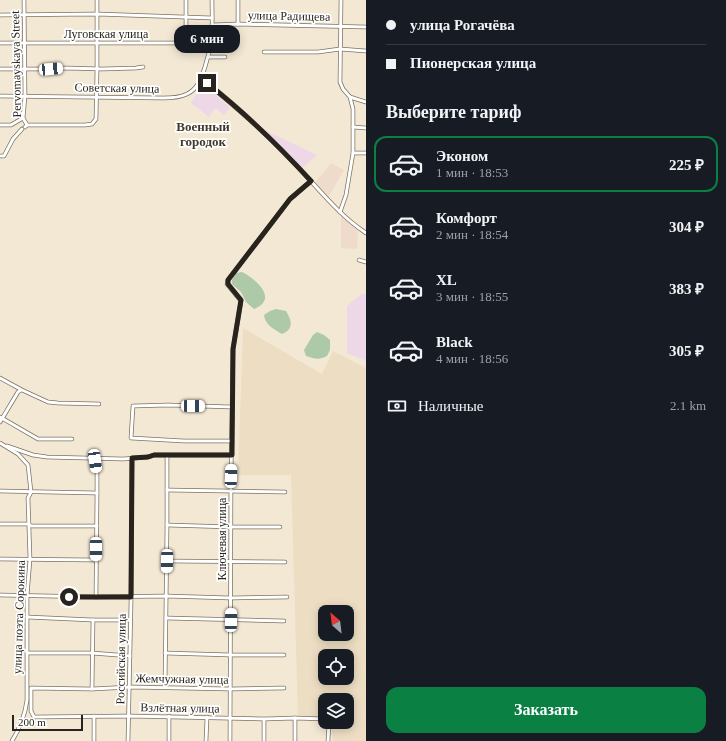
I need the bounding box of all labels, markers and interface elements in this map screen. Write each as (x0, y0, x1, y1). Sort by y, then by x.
street label: улица Радищева (248, 8, 331, 24)
street label: Pervomayskaya Street (8, 10, 24, 118)
text: улица Рогачёва (410, 17, 515, 33)
callout: 6 мин (174, 25, 240, 53)
street label: Луговская улица (64, 27, 149, 41)
text: 6 мин (190, 31, 224, 46)
text: Пионерская улица (410, 55, 536, 71)
car (39, 62, 63, 76)
route end (198, 74, 216, 92)
street label: Советская улица (74, 80, 160, 96)
text: Выберите тариф (386, 102, 521, 122)
district label: Военный городок (176, 119, 230, 149)
icon: car (388, 146, 424, 182)
text: Эконом (436, 148, 488, 164)
text: 225 ₽ (669, 157, 704, 173)
text: 1 мин · 18:53 (436, 165, 508, 180)
icon: car (388, 208, 424, 244)
text: Комфорт (436, 210, 497, 226)
text: 304 ₽ (669, 219, 704, 235)
text: 2 мин · 18:54 (436, 227, 508, 242)
icon: car (388, 270, 424, 306)
text: XL (436, 272, 457, 288)
text: 383 ₽ (669, 281, 704, 297)
text: 3 мин · 18:55 (436, 289, 508, 304)
icon: car (388, 332, 424, 368)
text: Black (436, 334, 473, 350)
text: 305 ₽ (669, 343, 704, 359)
text: 4 мин · 18:56 (436, 351, 508, 366)
icon: cash (386, 395, 408, 417)
text: Наличные (418, 398, 483, 414)
text: 2.1 km (670, 398, 706, 413)
car (181, 400, 205, 412)
car (87, 448, 103, 474)
car (225, 464, 237, 488)
street label: Ключевая улица (215, 497, 229, 580)
car (90, 537, 102, 561)
car (161, 549, 173, 573)
street label: улица поэта Сорокина (10, 559, 28, 674)
route start (60, 588, 78, 606)
north arrow (318, 605, 354, 641)
map controls (318, 605, 354, 729)
car (225, 608, 237, 632)
street label: Российская улица (113, 613, 129, 704)
button: locate (318, 649, 354, 685)
street label: Жемчужная улица (135, 671, 229, 687)
button: Заказать (386, 687, 706, 733)
button: layers (318, 693, 354, 729)
street label: Взлётная улица (140, 700, 220, 716)
scale bar (12, 713, 83, 732)
text: 200 m (18, 716, 46, 728)

